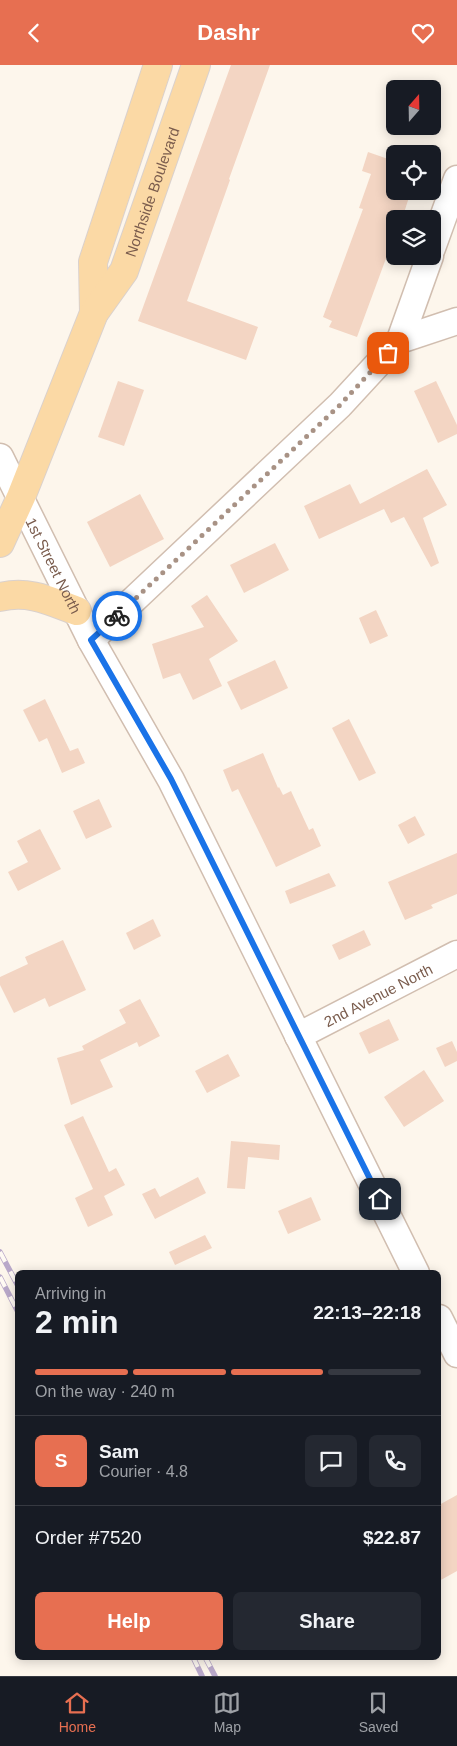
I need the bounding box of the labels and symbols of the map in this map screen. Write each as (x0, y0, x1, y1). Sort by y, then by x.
north arrow (386, 80, 441, 135)
street label: Northside Boulevard (121, 125, 182, 259)
pin (367, 332, 409, 374)
street label: 1st Street North (23, 515, 85, 616)
courier (92, 591, 142, 641)
street label: 2nd Avenue North (321, 960, 435, 1030)
pin (359, 1178, 401, 1220)

